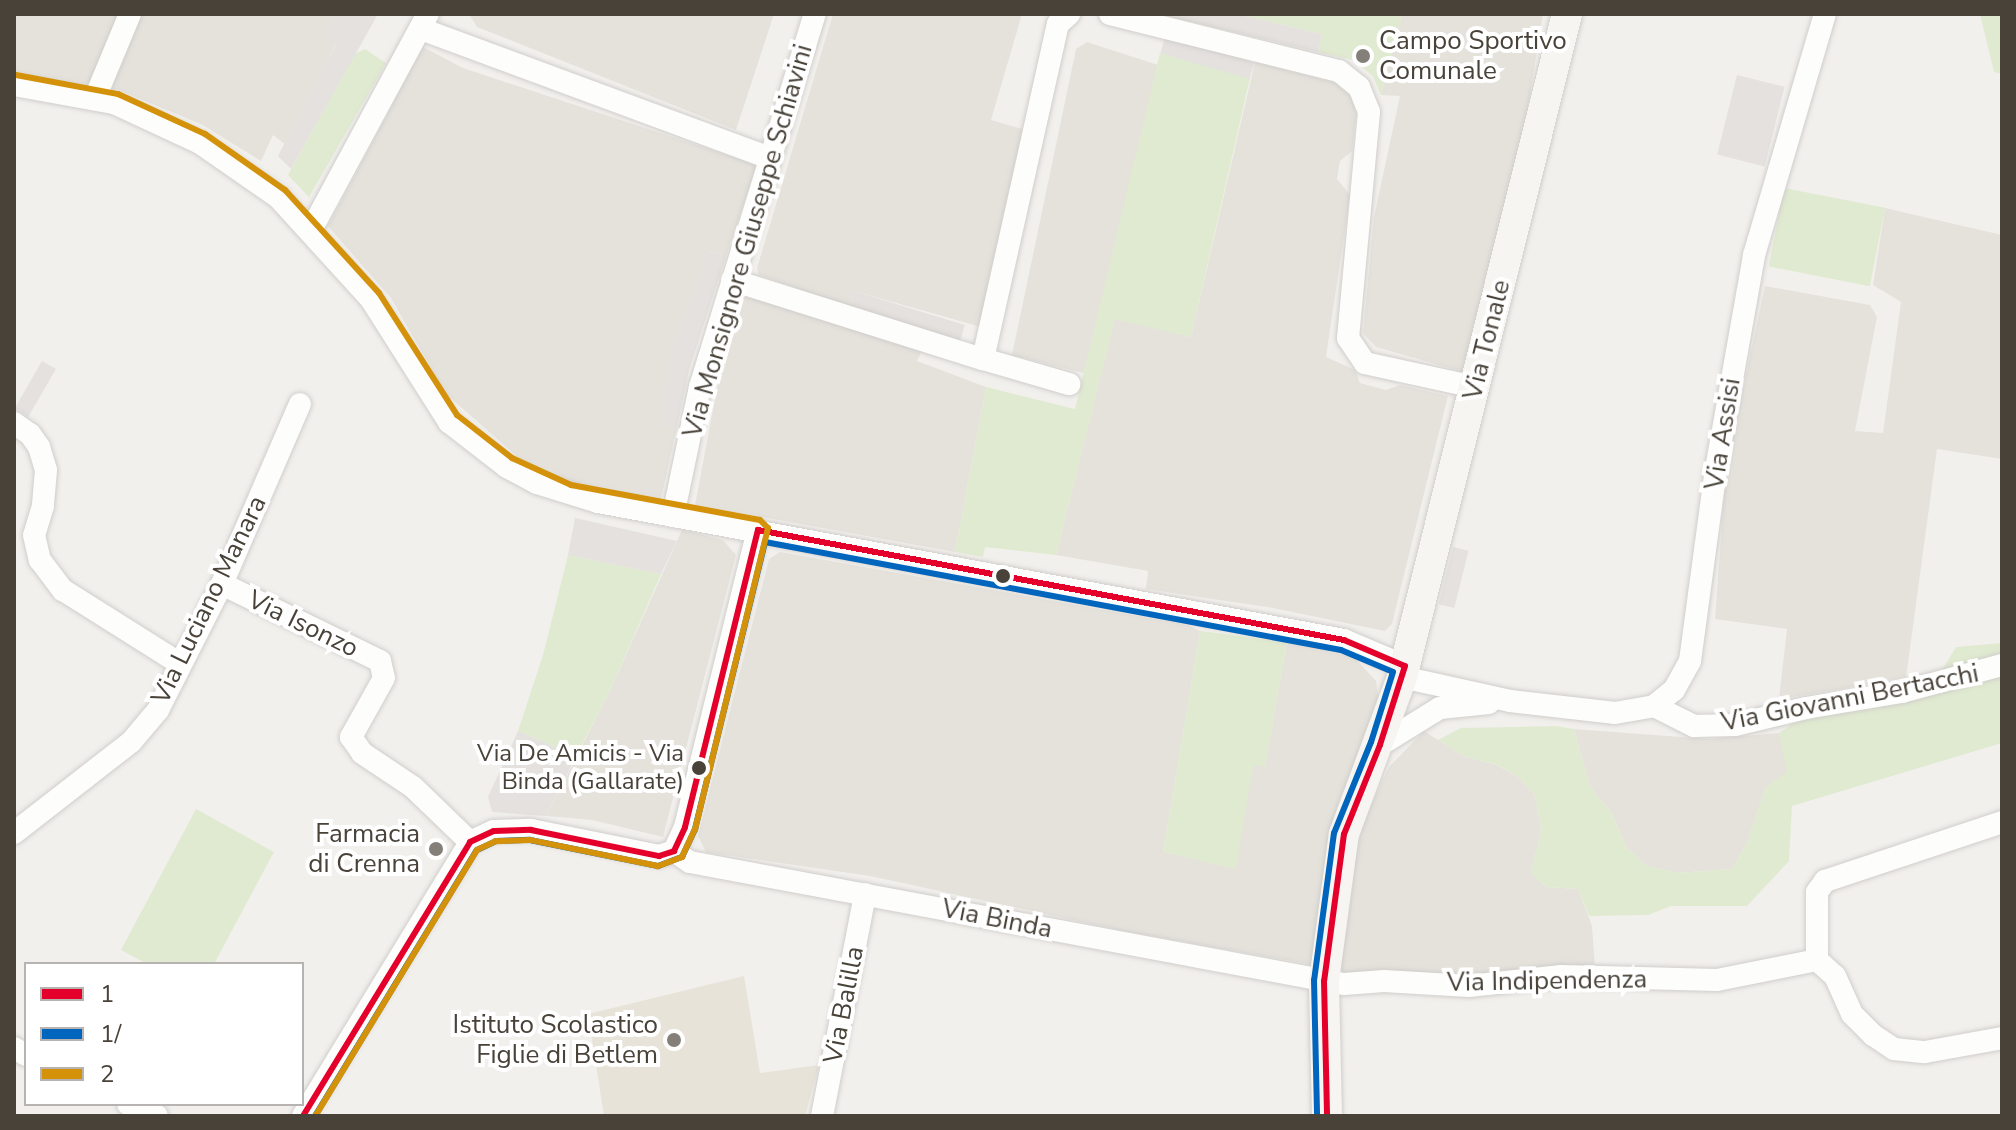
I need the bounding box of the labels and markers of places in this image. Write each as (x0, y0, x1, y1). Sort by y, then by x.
place label: Campo Sportivo Comunale (1379, 25, 1567, 86)
marker: Campo Sportivo Comunale (1354, 47, 1372, 65)
unlabelled marker (995, 568, 1011, 584)
place label: Via De Amicis - Via Binda (Gallarate) (477, 740, 684, 796)
marker: Via De Amicis - Via Binda (Gallarate) (691, 760, 707, 776)
place label: Farmacia di Crenna (308, 818, 420, 880)
marker: Farmacia di Crenna (427, 840, 445, 858)
place label: Istituto Scolastico Figlie di Betlem (453, 1009, 658, 1070)
marker: Istituto Scolastico Figlie di Betlem (665, 1031, 683, 1049)

